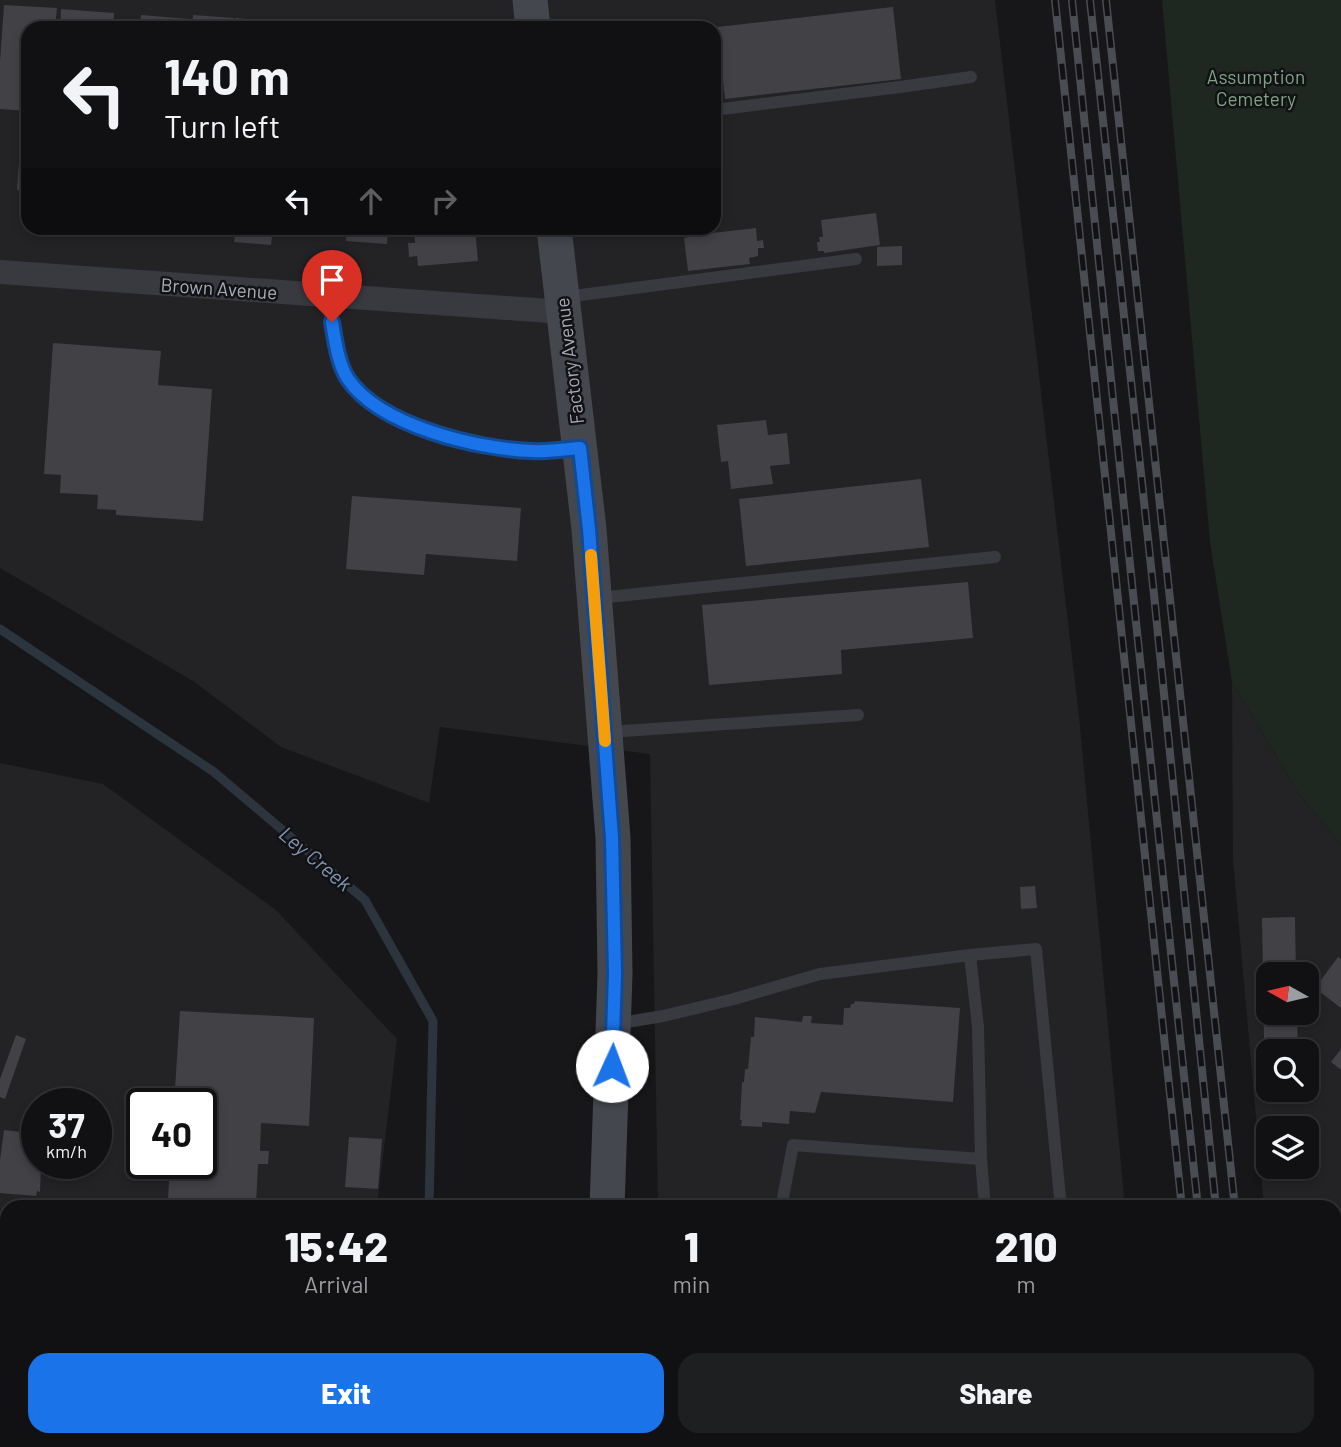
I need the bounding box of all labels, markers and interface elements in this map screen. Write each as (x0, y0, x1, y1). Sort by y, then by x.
text: 140 m (164, 46, 290, 105)
icon: left (49, 49, 140, 140)
park label: Assumption Cemetery (1207, 65, 1305, 110)
text: Turn left (164, 106, 281, 144)
icon: left (279, 182, 317, 220)
icon: ahead (352, 182, 390, 220)
icon: right (425, 182, 463, 220)
pin (302, 250, 362, 322)
icon: arrive (313, 261, 351, 299)
street label: Brown Avenue (160, 272, 278, 304)
street label: Factory Avenue (550, 296, 588, 426)
water label: Ley Creek (275, 820, 358, 896)
north arrow (1256, 962, 1320, 1026)
map controls (1256, 962, 1319, 1179)
position arrow (575, 1029, 649, 1103)
button: search (1256, 1039, 1319, 1102)
speed limit sign: 40 (126, 1088, 217, 1179)
text: 37 (48, 1103, 85, 1145)
button: layers (1256, 1116, 1319, 1179)
text: km/h (46, 1140, 87, 1162)
text: 15:42 (285, 1220, 388, 1270)
text: 1 (684, 1220, 699, 1270)
text: 210 (995, 1220, 1057, 1270)
text: Arrival (304, 1270, 369, 1298)
text: min (673, 1270, 710, 1298)
text: m (1017, 1270, 1036, 1298)
button: Exit (28, 1353, 664, 1433)
button: Share (678, 1353, 1314, 1433)

